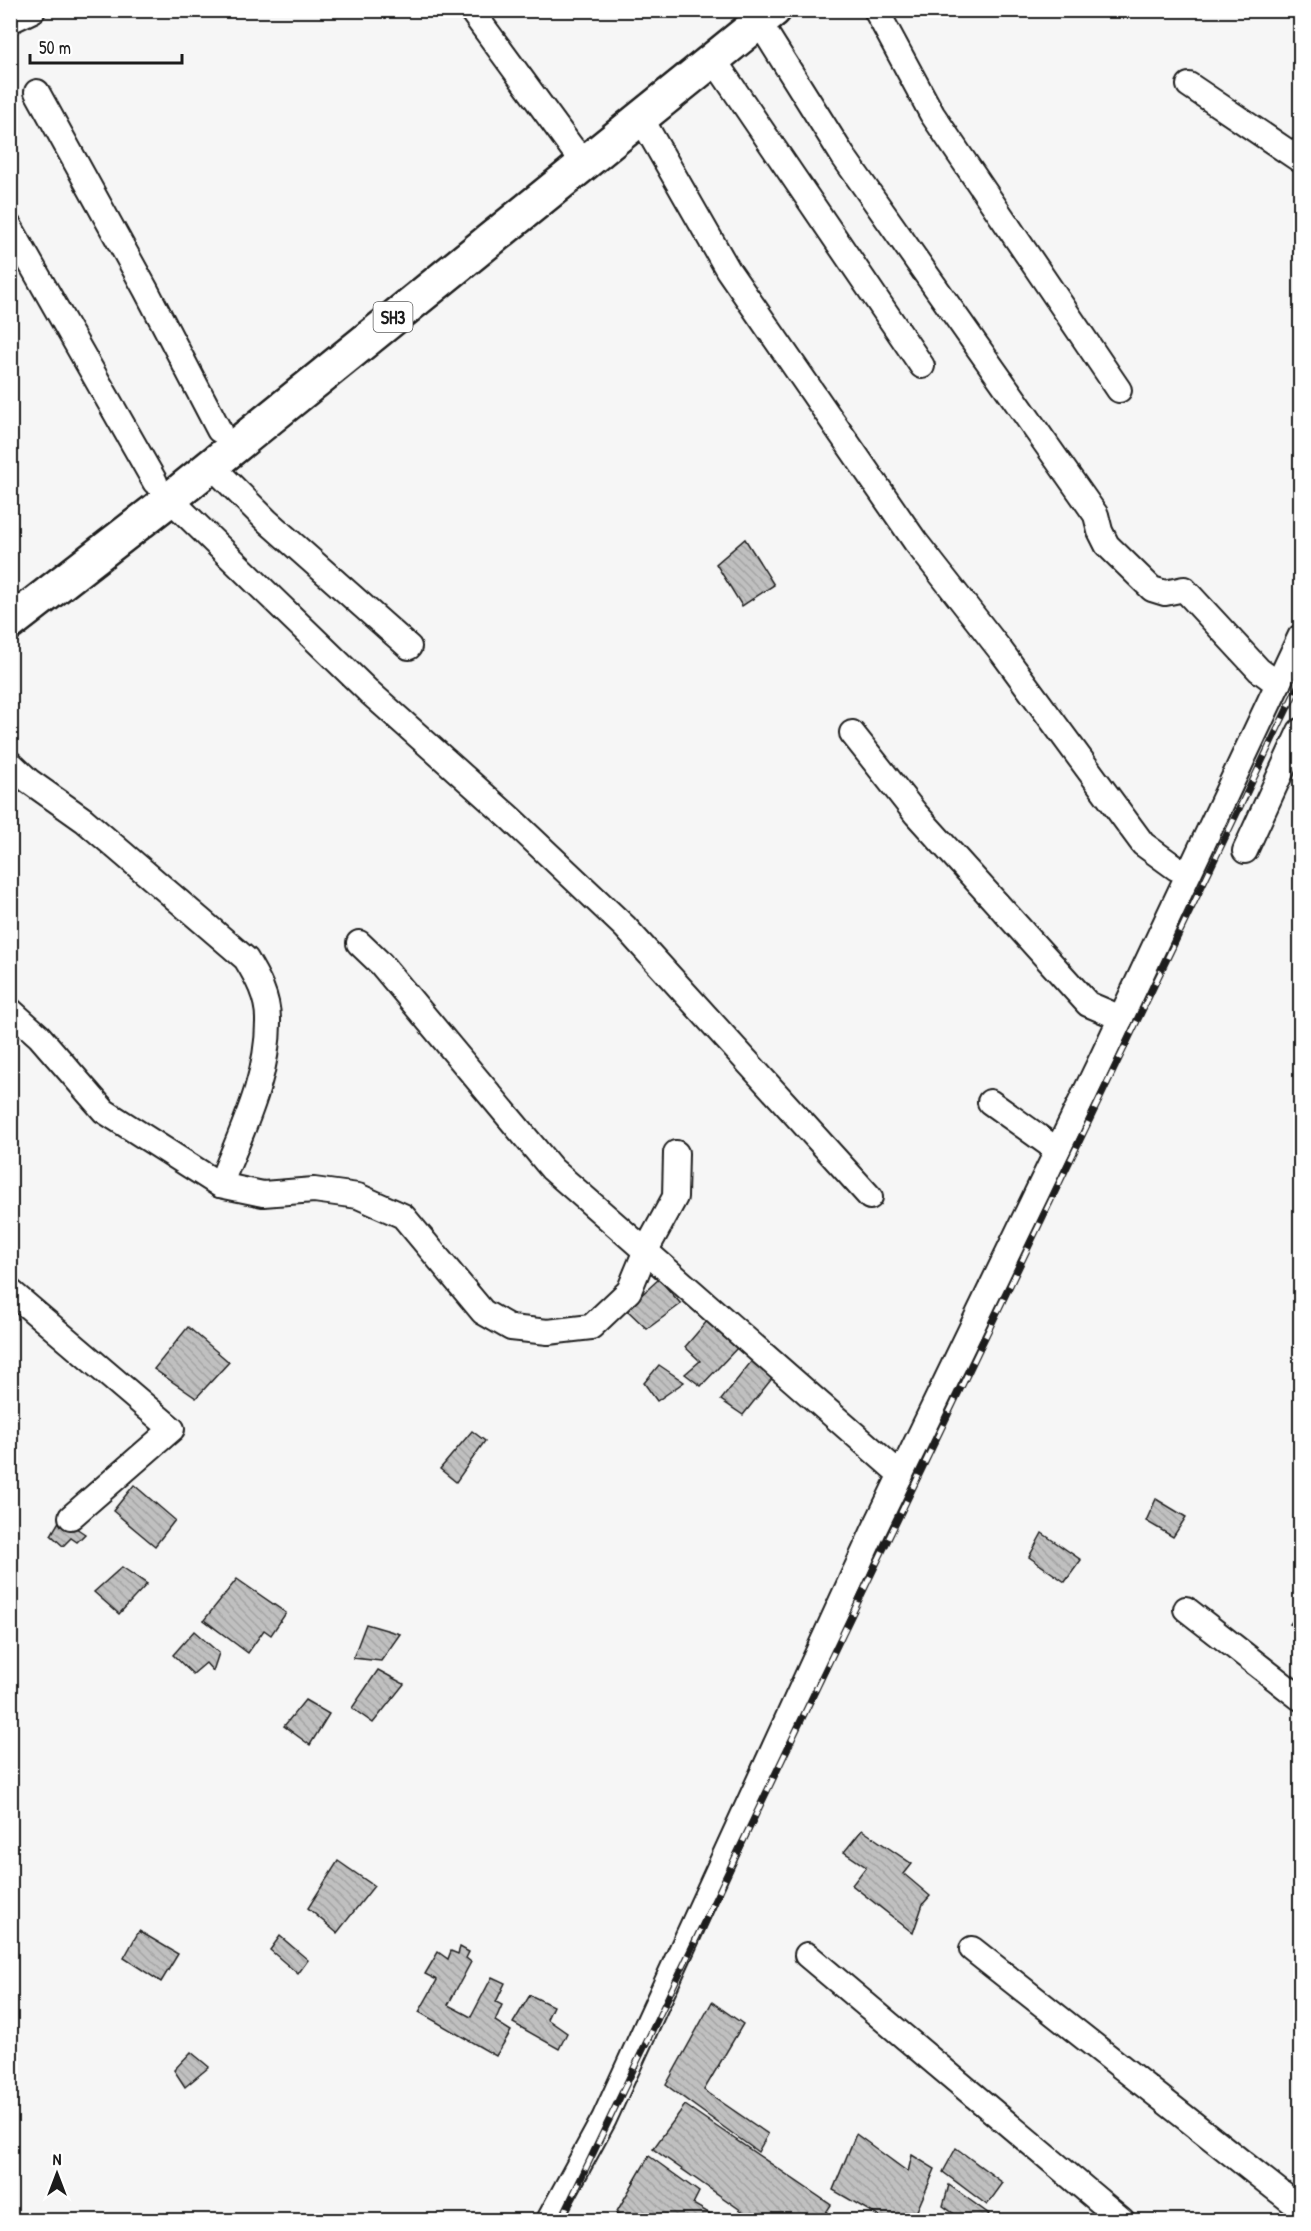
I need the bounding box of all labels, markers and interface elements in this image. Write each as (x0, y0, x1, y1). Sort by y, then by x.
scale bar (30, 27, 182, 65)
text: 50 m (39, 35, 71, 60)
road number: SH3 (374, 302, 412, 332)
north arrow (27, 2144, 87, 2204)
text: N (53, 2148, 62, 2170)

